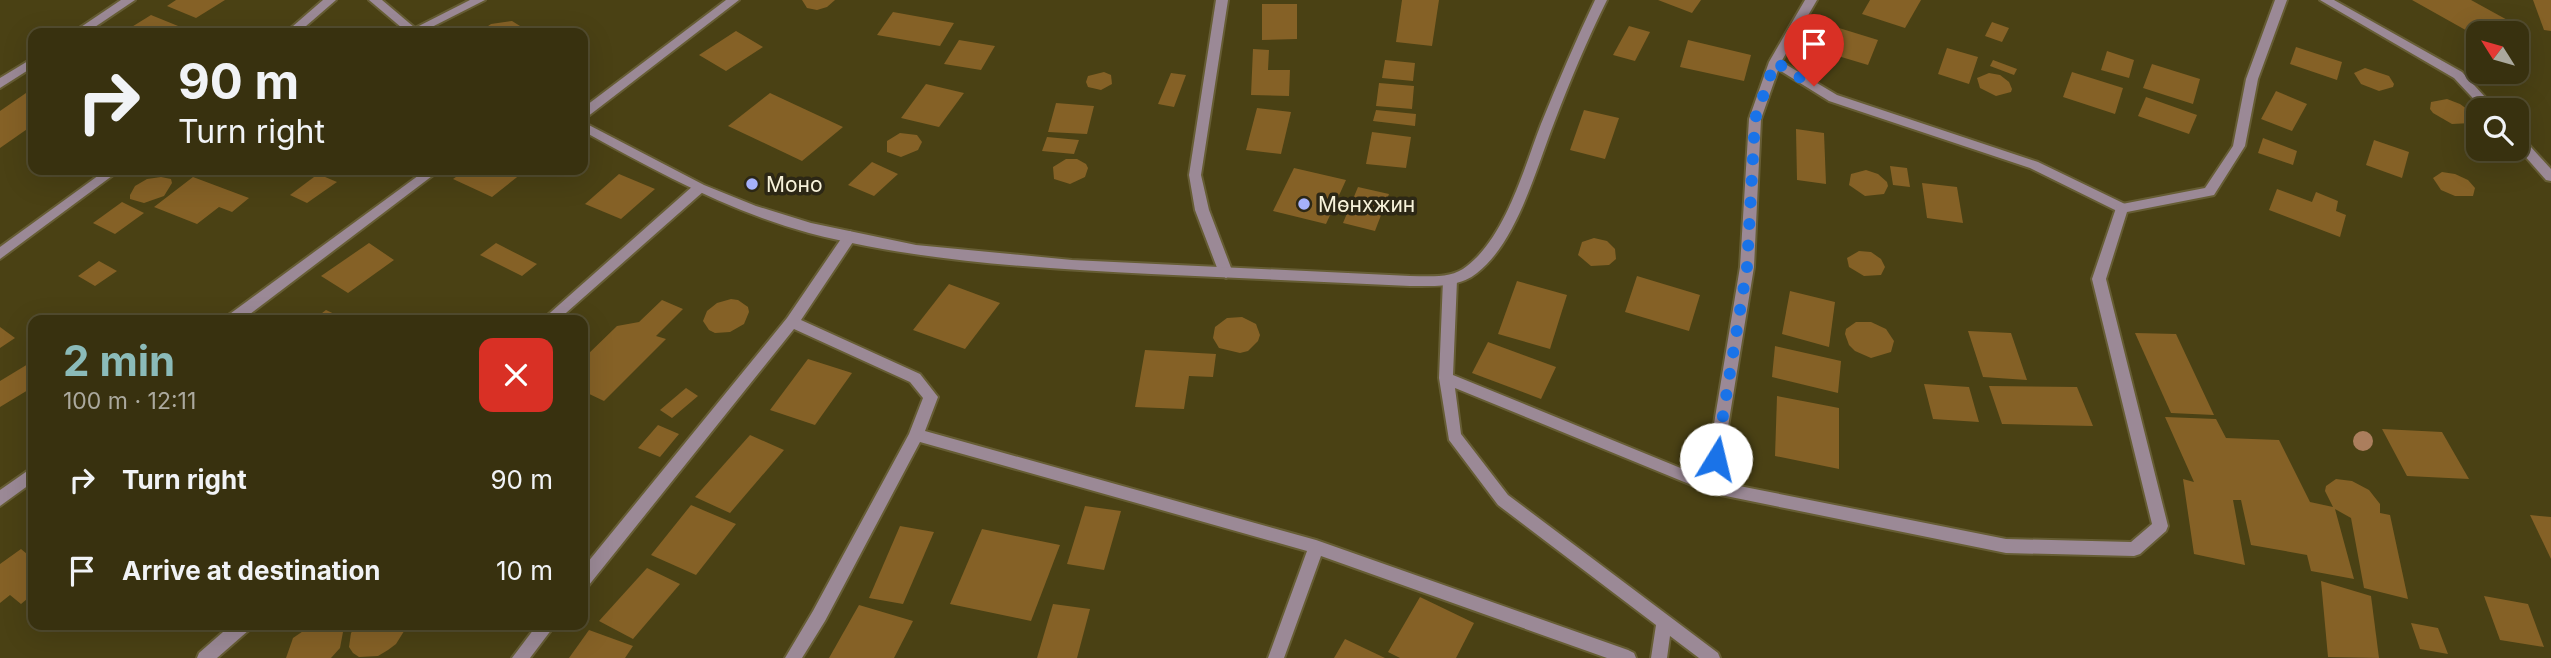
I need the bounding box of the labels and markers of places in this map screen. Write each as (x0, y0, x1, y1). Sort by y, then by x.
pin (1784, 14, 1844, 86)
place label: Моно (766, 172, 823, 197)
marker: Моно (744, 176, 760, 192)
place label: Мөнхжин (1318, 192, 1415, 217)
marker: Мөнхжин (1296, 196, 1312, 212)

